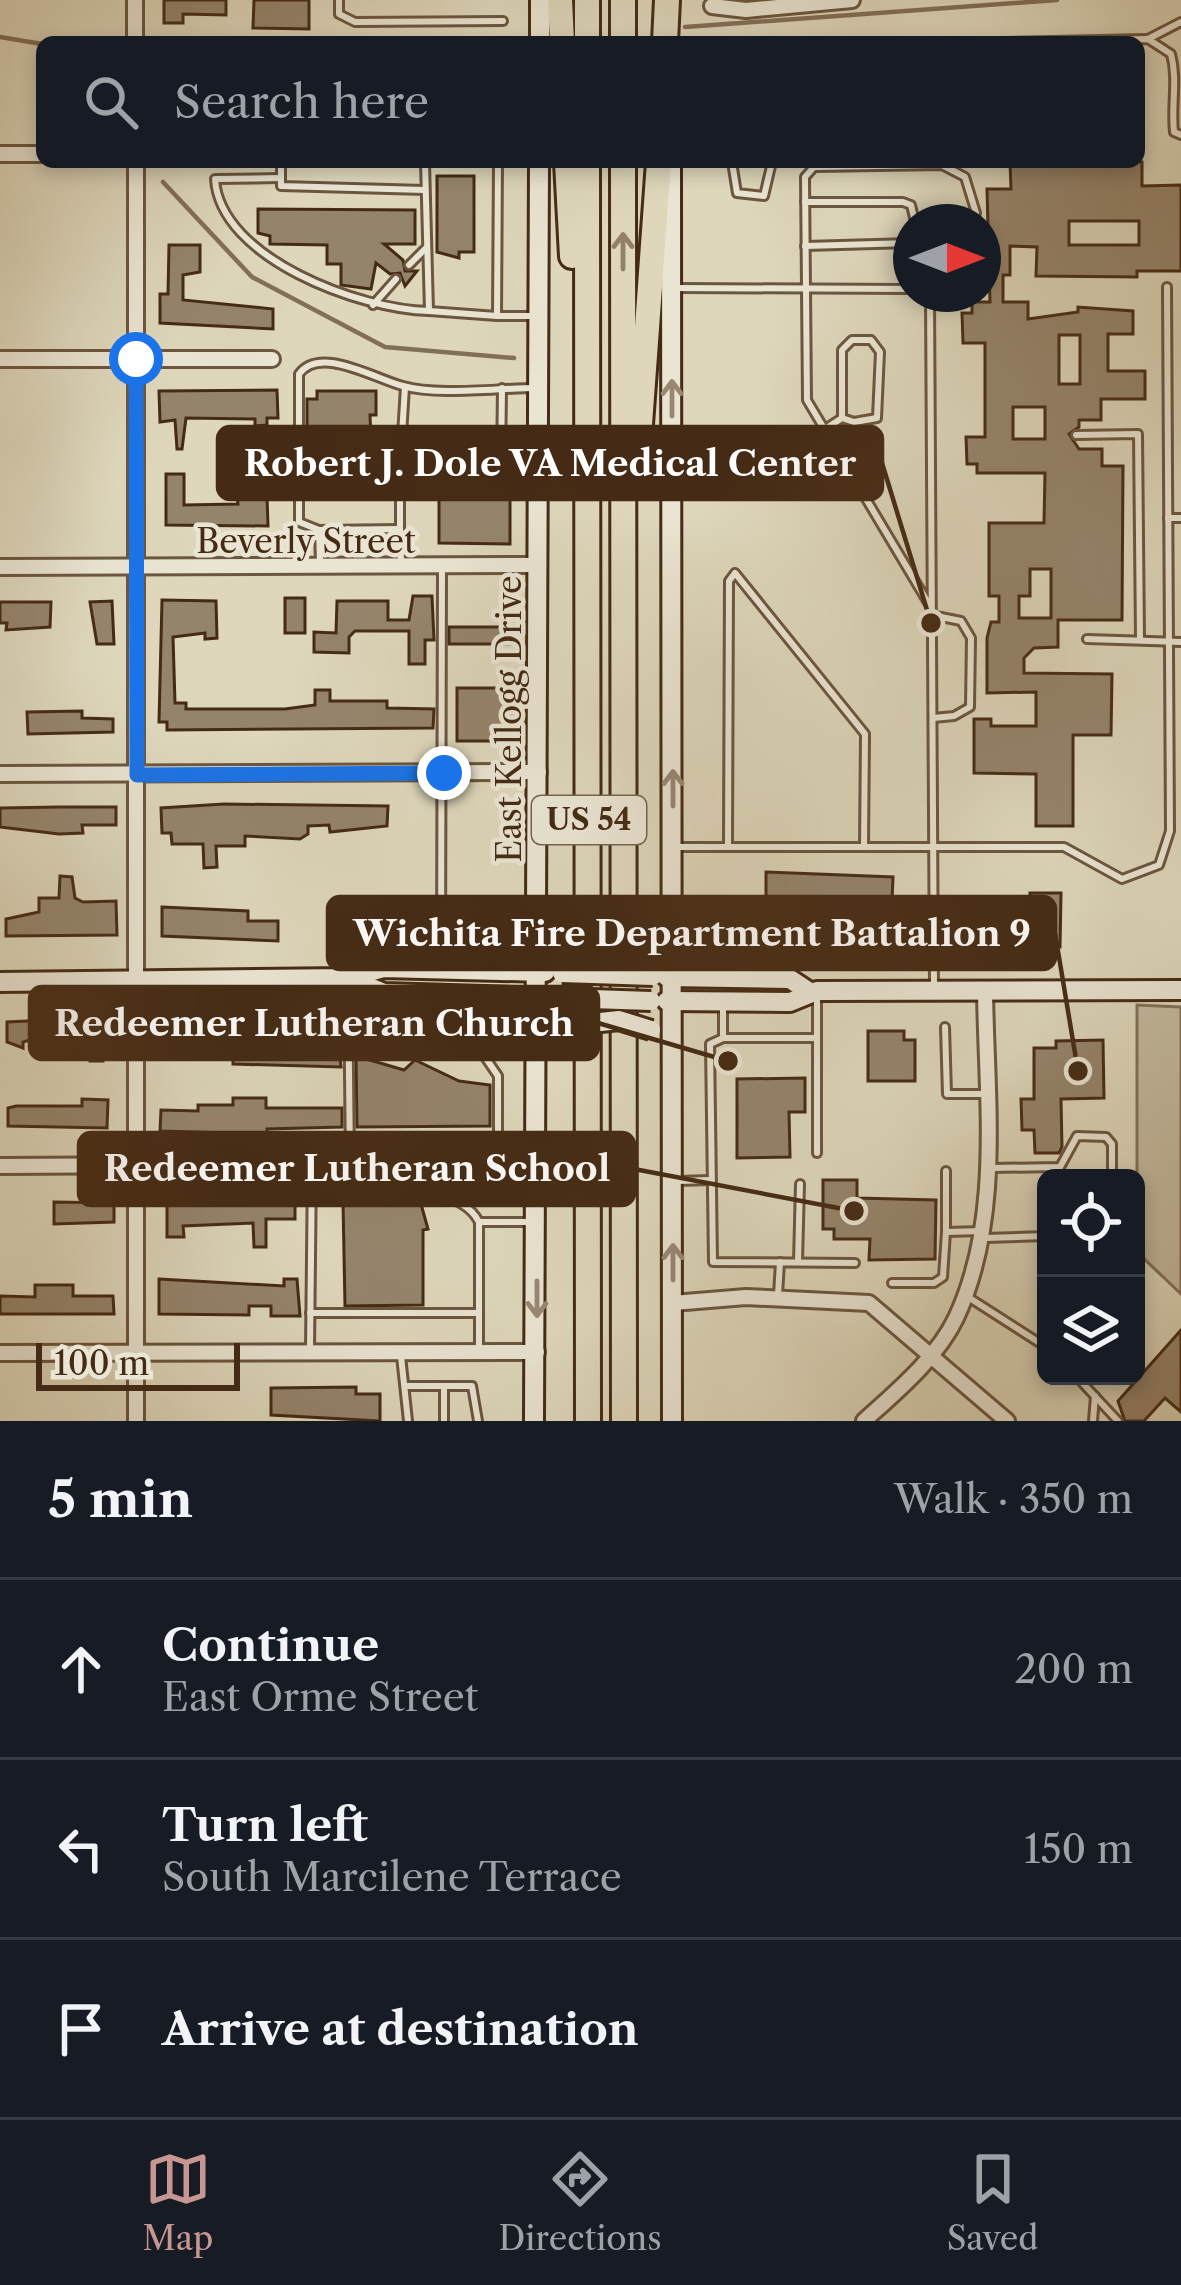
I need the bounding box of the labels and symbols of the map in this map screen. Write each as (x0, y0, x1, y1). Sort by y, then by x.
north arrow (893, 204, 1001, 312)
one-way arrow (612, 232, 634, 271)
route start (109, 332, 163, 386)
one-way arrow (661, 379, 683, 418)
callout: Robert J. Dole VA Medical Center (218, 427, 882, 499)
text: Robert J. Dole VA Medical Center (244, 441, 857, 485)
street label: Beverly Street (196, 521, 416, 562)
street label: East Kellogg Drive (489, 575, 530, 863)
route end (417, 746, 471, 800)
one-way arrow (662, 769, 684, 808)
road number: US 54 (532, 796, 646, 844)
callout: Wichita Fire Department Battalion 9 (328, 897, 1055, 969)
text: Wichita Fire Department Battalion 9 (352, 911, 1031, 955)
callout: Redeemer Lutheran Church (30, 987, 598, 1059)
text: Redeemer Lutheran Church (54, 1001, 574, 1045)
callout: Redeemer Lutheran School (79, 1133, 634, 1205)
text: Redeemer Lutheran School (104, 1146, 610, 1190)
one-way arrow (662, 1243, 684, 1282)
one-way arrow (526, 1279, 548, 1318)
scale bar (36, 1337, 240, 1390)

